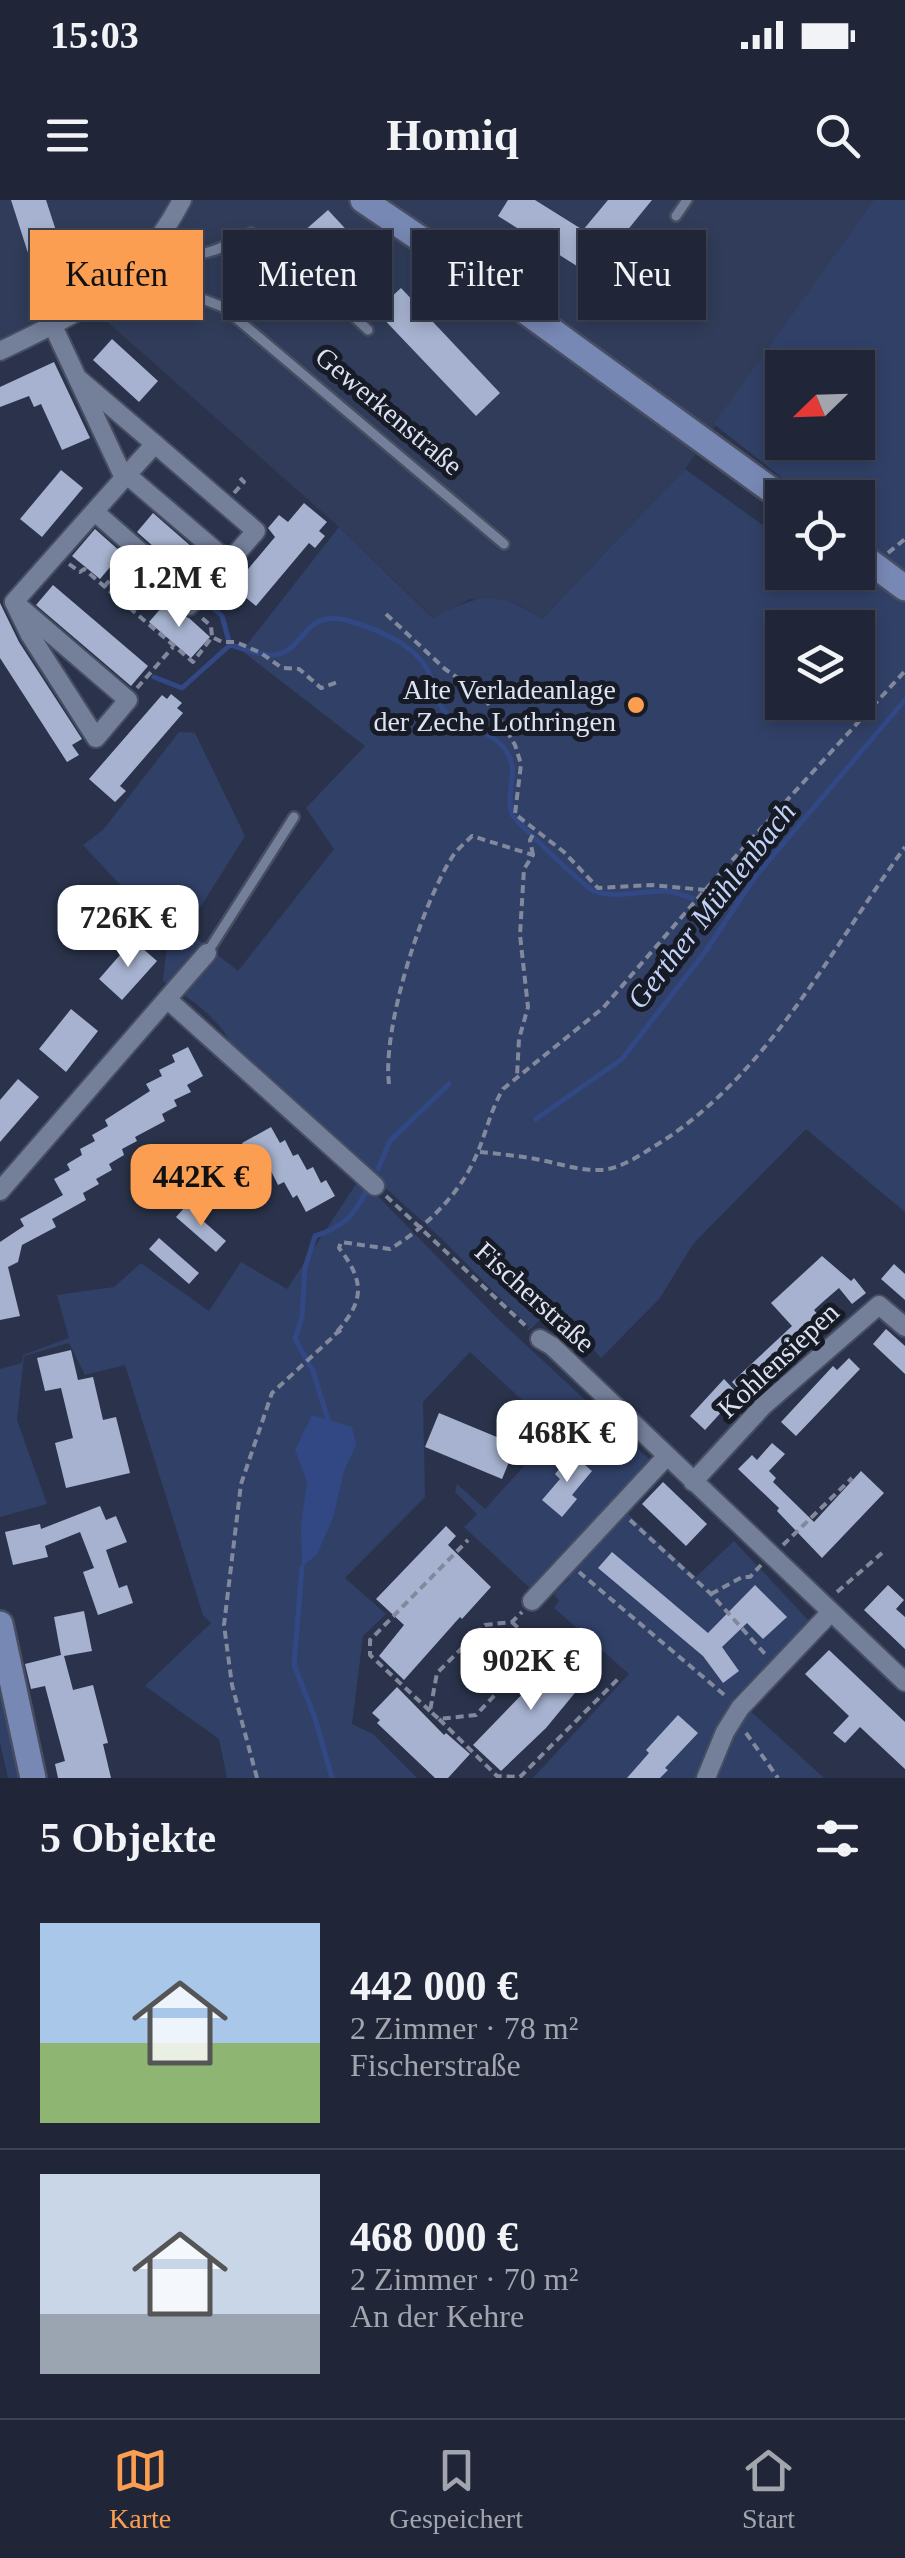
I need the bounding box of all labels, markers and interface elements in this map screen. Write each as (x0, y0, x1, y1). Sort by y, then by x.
text: 15:03 (50, 14, 139, 56)
icon: menu (40, 108, 95, 163)
icon: search (810, 108, 865, 163)
text: Homiq (386, 110, 519, 160)
chip: Kaufen (30, 230, 203, 320)
chip: Mieten (223, 230, 392, 320)
chip: Filter (412, 230, 558, 320)
chip: Neu (578, 230, 706, 320)
street label: Gewerkenstraße (309, 341, 469, 481)
north arrow (765, 350, 875, 460)
map controls (765, 350, 875, 720)
button: locate (765, 480, 875, 590)
pin: 1.2M € (98, 545, 260, 630)
text: 1.2M € (132, 559, 226, 595)
button: layers (765, 610, 875, 720)
place label: Alte Verladeanlage der Zeche Lothringen (373, 674, 616, 737)
marker: Alte Verladeanlage der Zeche Lothringen (625, 694, 647, 716)
water label: Gerther Mühlenbach (620, 795, 802, 1015)
pin: 726K € (47, 885, 209, 970)
text: 726K € (80, 899, 176, 935)
pin: 442K € (120, 1144, 282, 1229)
text: 442K € (153, 1158, 249, 1194)
street label: Fischerstraße (469, 1236, 601, 1358)
street label: Kohlensiepen (711, 1296, 845, 1424)
pin: 468K € (486, 1400, 648, 1485)
text: 468K € (519, 1414, 615, 1450)
pin: 902K € (450, 1628, 612, 1713)
text: 902K € (483, 1642, 579, 1678)
icon: filters (810, 1811, 865, 1866)
text: 5 Objekte (40, 1815, 216, 1861)
icon: home (120, 1963, 240, 2083)
text: 442 000 € (350, 1963, 518, 2009)
text: 2 Zimmer · 78 m² (350, 2010, 578, 2046)
text: Fischerstraße (350, 2047, 521, 2083)
icon: home (120, 2214, 240, 2334)
text: 468 000 € (350, 2214, 518, 2260)
text: 2 Zimmer · 70 m² (350, 2261, 578, 2297)
text: An der Kehre (350, 2298, 524, 2334)
tab: Karte (109, 2443, 171, 2535)
tab: Gespeichert (389, 2443, 523, 2535)
tab: Start (741, 2443, 796, 2535)

